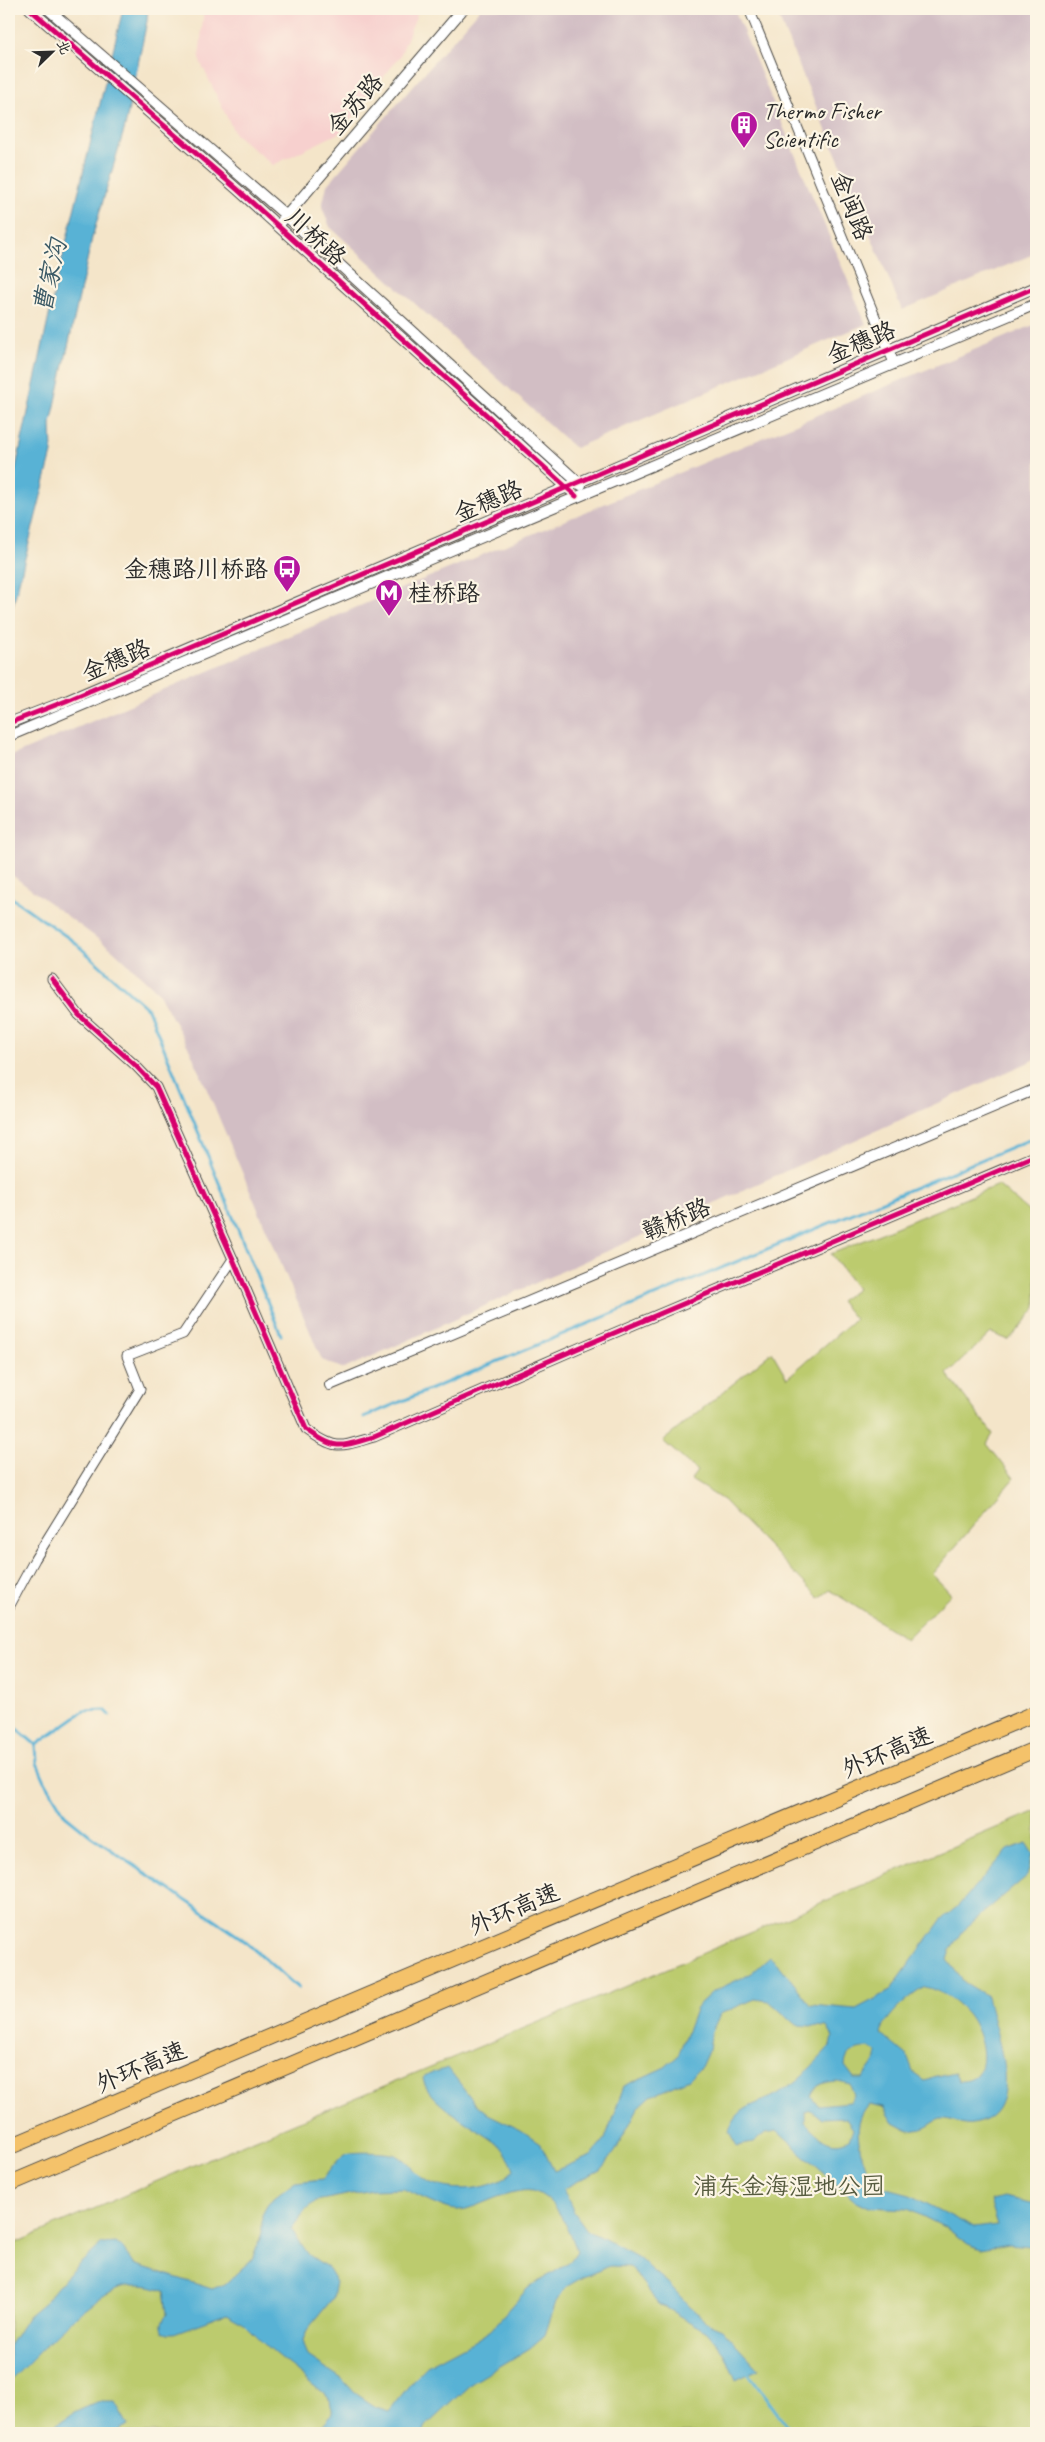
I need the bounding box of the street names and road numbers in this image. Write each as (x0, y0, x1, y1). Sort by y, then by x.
street label: 金苏路 (320, 67, 390, 141)
street label: 金闽路 (825, 167, 879, 245)
street label: 川桥路 (279, 202, 353, 272)
street label: 金穗路 (822, 314, 900, 370)
street label: 金穗路 (449, 473, 527, 529)
street label: 金穗路 (77, 632, 155, 688)
street label: 赣桥路 (637, 1191, 715, 1247)
street label: 外环高速 (837, 1719, 937, 1785)
street label: 外环高速 (464, 1876, 564, 1942)
street label: 外环高速 (91, 2034, 191, 2100)

